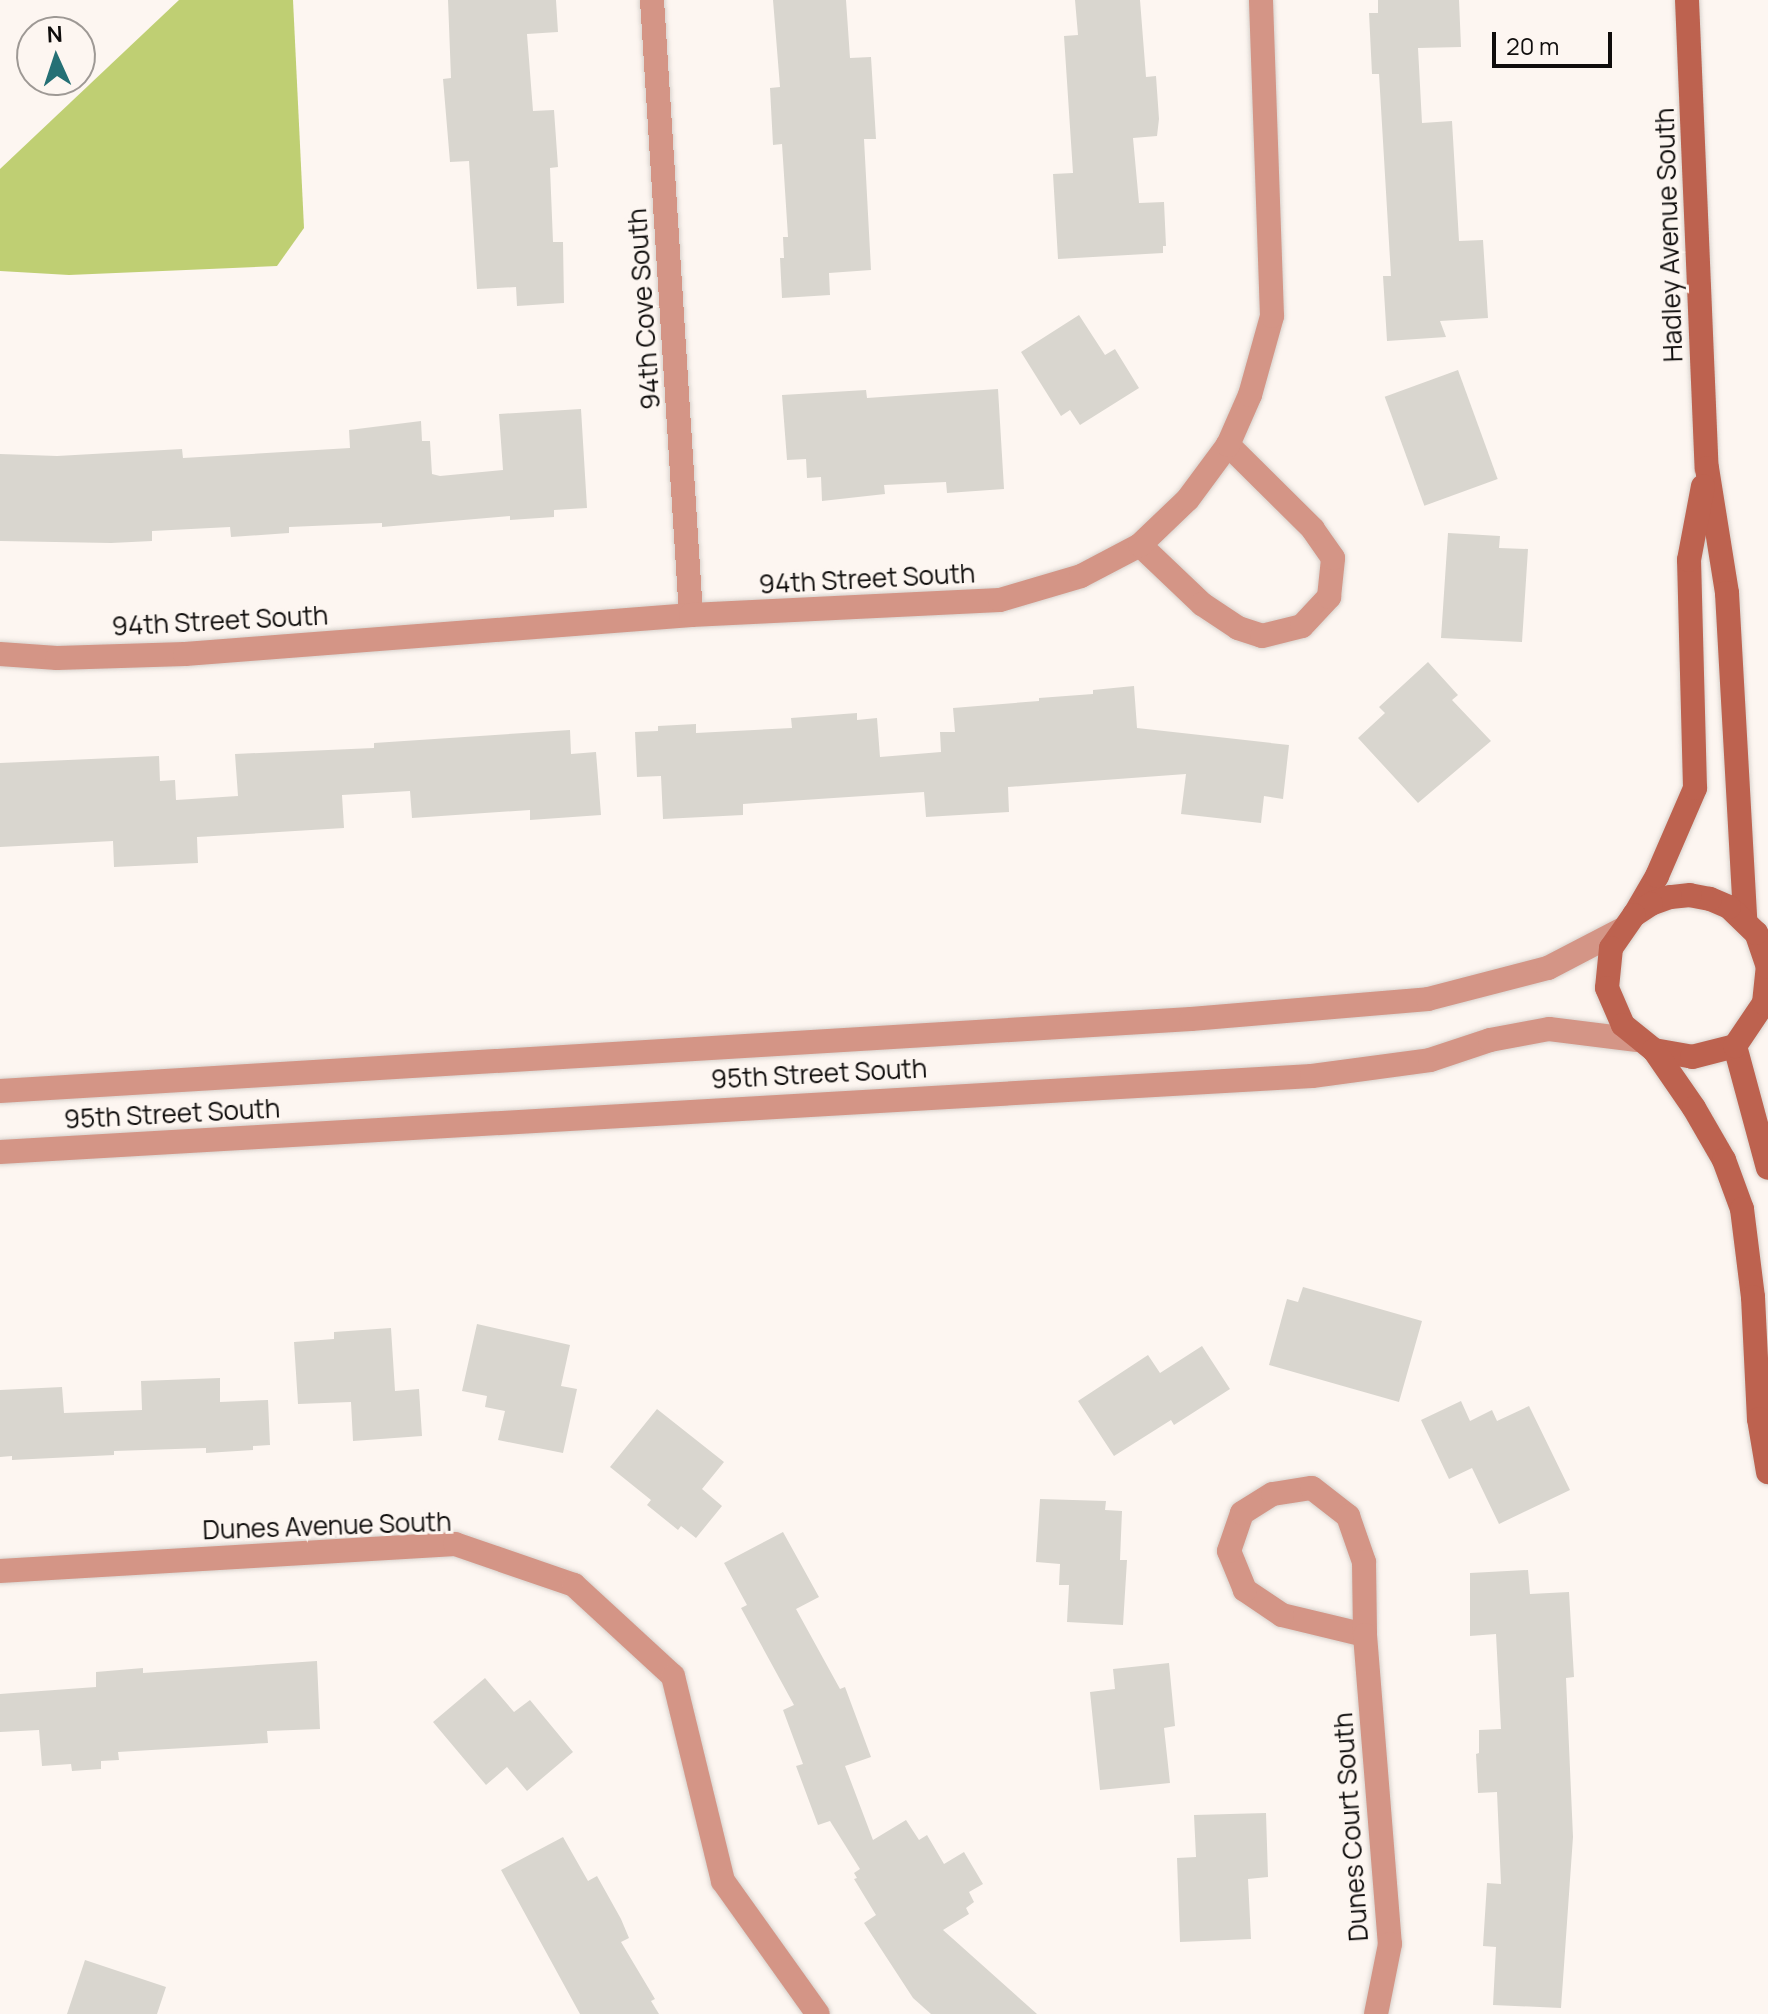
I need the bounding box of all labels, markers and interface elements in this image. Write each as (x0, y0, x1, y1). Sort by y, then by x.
north arrow (16, 16, 96, 96)
scale bar (1496, 16, 1616, 66)
text: N (46, 19, 64, 49)
text: 20 m (1506, 29, 1559, 62)
street label: Hadley Avenue South (1649, 107, 1689, 363)
street label: 94th Cove South (621, 207, 667, 411)
street label: 94th Street South (758, 558, 976, 600)
street label: 94th Street South (111, 600, 329, 642)
street label: 95th Street South (710, 1053, 928, 1095)
street label: 95th Street South (63, 1093, 281, 1135)
street label: Dunes Avenue South (202, 1506, 452, 1546)
street label: Dunes Court South (1327, 1711, 1375, 1943)

